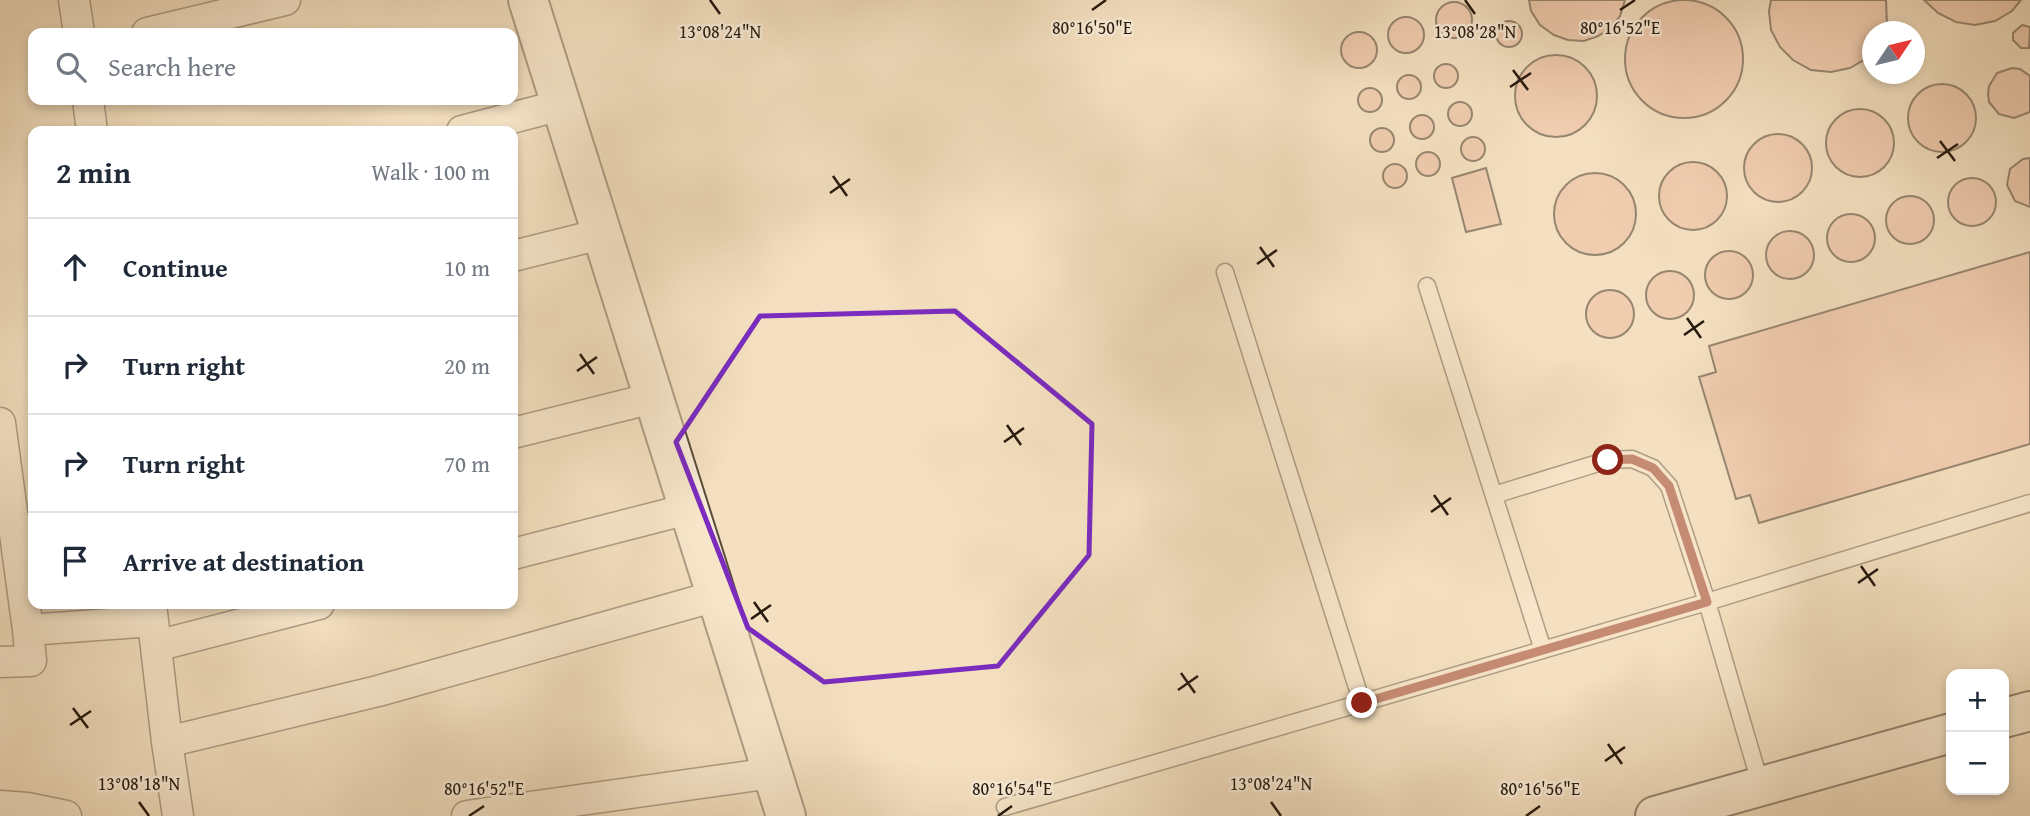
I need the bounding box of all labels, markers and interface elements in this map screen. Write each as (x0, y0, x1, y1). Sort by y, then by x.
text: 80°16'50"E (1052, 14, 1132, 41)
text: 80°16'52"E (1580, 14, 1660, 41)
text: 13°08'24"N (679, 18, 762, 45)
text: 13°08'28"N (1434, 18, 1517, 45)
north arrow (1862, 21, 1925, 84)
search box (28, 28, 518, 105)
text: Search here (108, 47, 236, 86)
icon: search (52, 48, 90, 86)
text: 2 min (56, 150, 131, 194)
text: Walk · 100 m (371, 155, 490, 188)
icon: ahead (56, 248, 94, 286)
text: Continue (123, 248, 228, 287)
text: 10 m (444, 251, 490, 284)
icon: right (56, 346, 94, 384)
text: Turn right (123, 346, 245, 385)
text: 20 m (444, 349, 490, 382)
icon: right (56, 444, 94, 482)
text: Turn right (123, 444, 245, 483)
route start (1592, 444, 1623, 475)
text: 70 m (444, 447, 490, 480)
icon: arrive (56, 542, 94, 580)
text: Arrive at destination (123, 542, 364, 581)
map controls (1946, 669, 2009, 795)
button: + (1946, 669, 2009, 732)
route end (1346, 687, 1377, 718)
button: − (1946, 732, 2009, 795)
text: 13°08'18"N (98, 770, 181, 797)
text: 13°08'24"N (1230, 770, 1313, 797)
text: 80°16'52"E (444, 775, 524, 802)
text: 80°16'54"E (972, 775, 1052, 802)
text: 80°16'56"E (1500, 775, 1580, 802)

